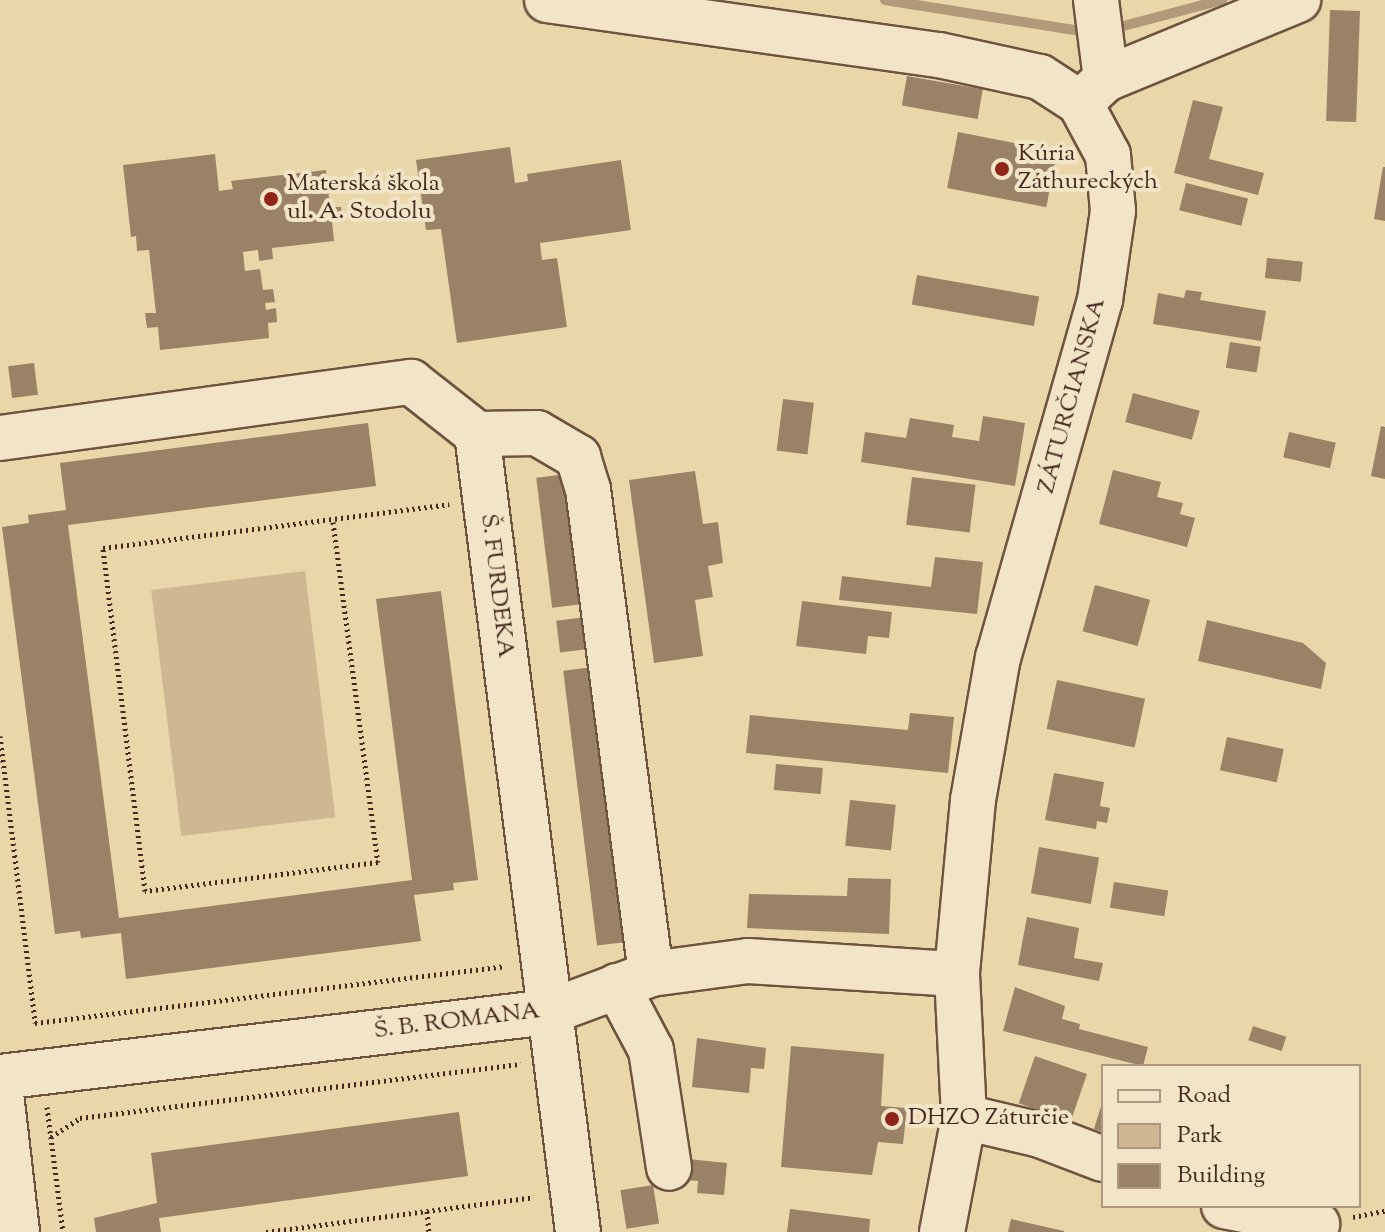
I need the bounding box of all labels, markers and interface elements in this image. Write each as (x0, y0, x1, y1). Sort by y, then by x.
place label: Kúria Záthureckých (1018, 141, 1158, 197)
marker: Kúria Záthureckých (993, 160, 1011, 178)
place label: Materská škola ul. A. Stodolu (287, 171, 440, 227)
marker: Materská škola ul. A. Stodolu (262, 190, 280, 208)
street label: ZÁTURČIANSKA (1033, 295, 1113, 497)
street label: Š. FURDEKA (473, 512, 519, 660)
street label: Š. B. ROMANA (372, 998, 542, 1046)
legend (1101, 1064, 1361, 1208)
text: Road (1177, 1079, 1231, 1113)
place label: DHZO Záturčie (908, 1105, 1069, 1133)
marker: DHZO Záturčie (883, 1110, 901, 1128)
text: Park (1177, 1119, 1223, 1153)
text: Building (1177, 1159, 1265, 1193)

